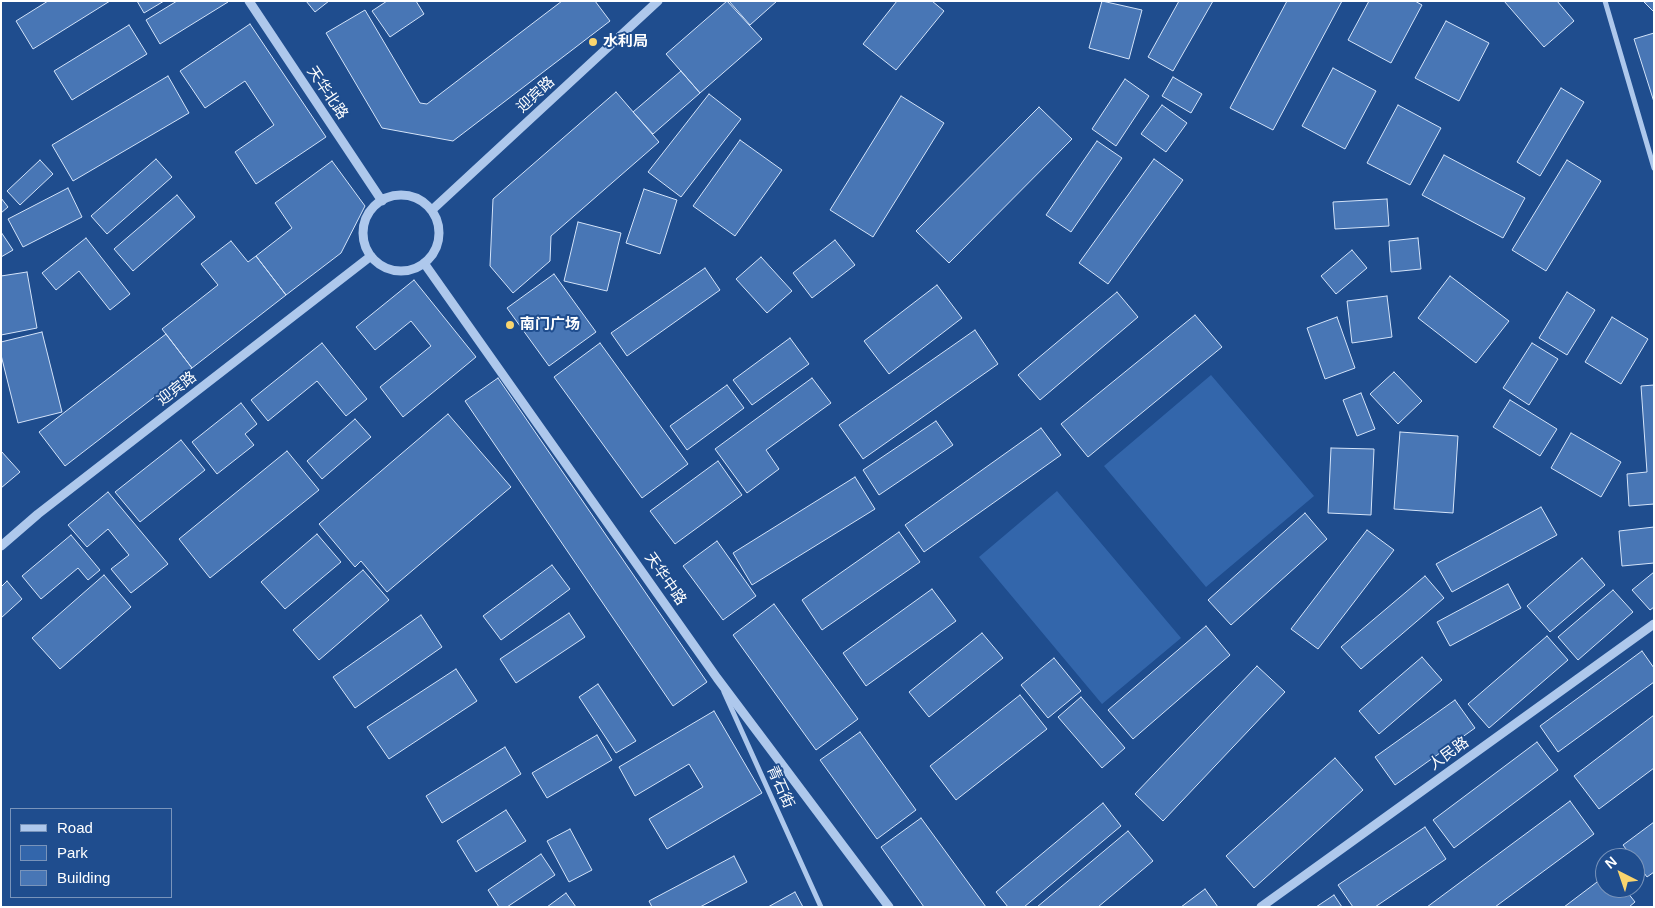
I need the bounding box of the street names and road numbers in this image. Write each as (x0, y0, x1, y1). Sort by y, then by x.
street label: 天华北路 (303, 63, 351, 123)
street label: 迎宾路 (513, 73, 559, 117)
street label: 迎宾路 (154, 368, 200, 410)
street label: 天华中路 (640, 549, 690, 609)
street label: 人民路 (1426, 733, 1472, 775)
street label: 青石街 (763, 763, 797, 811)

